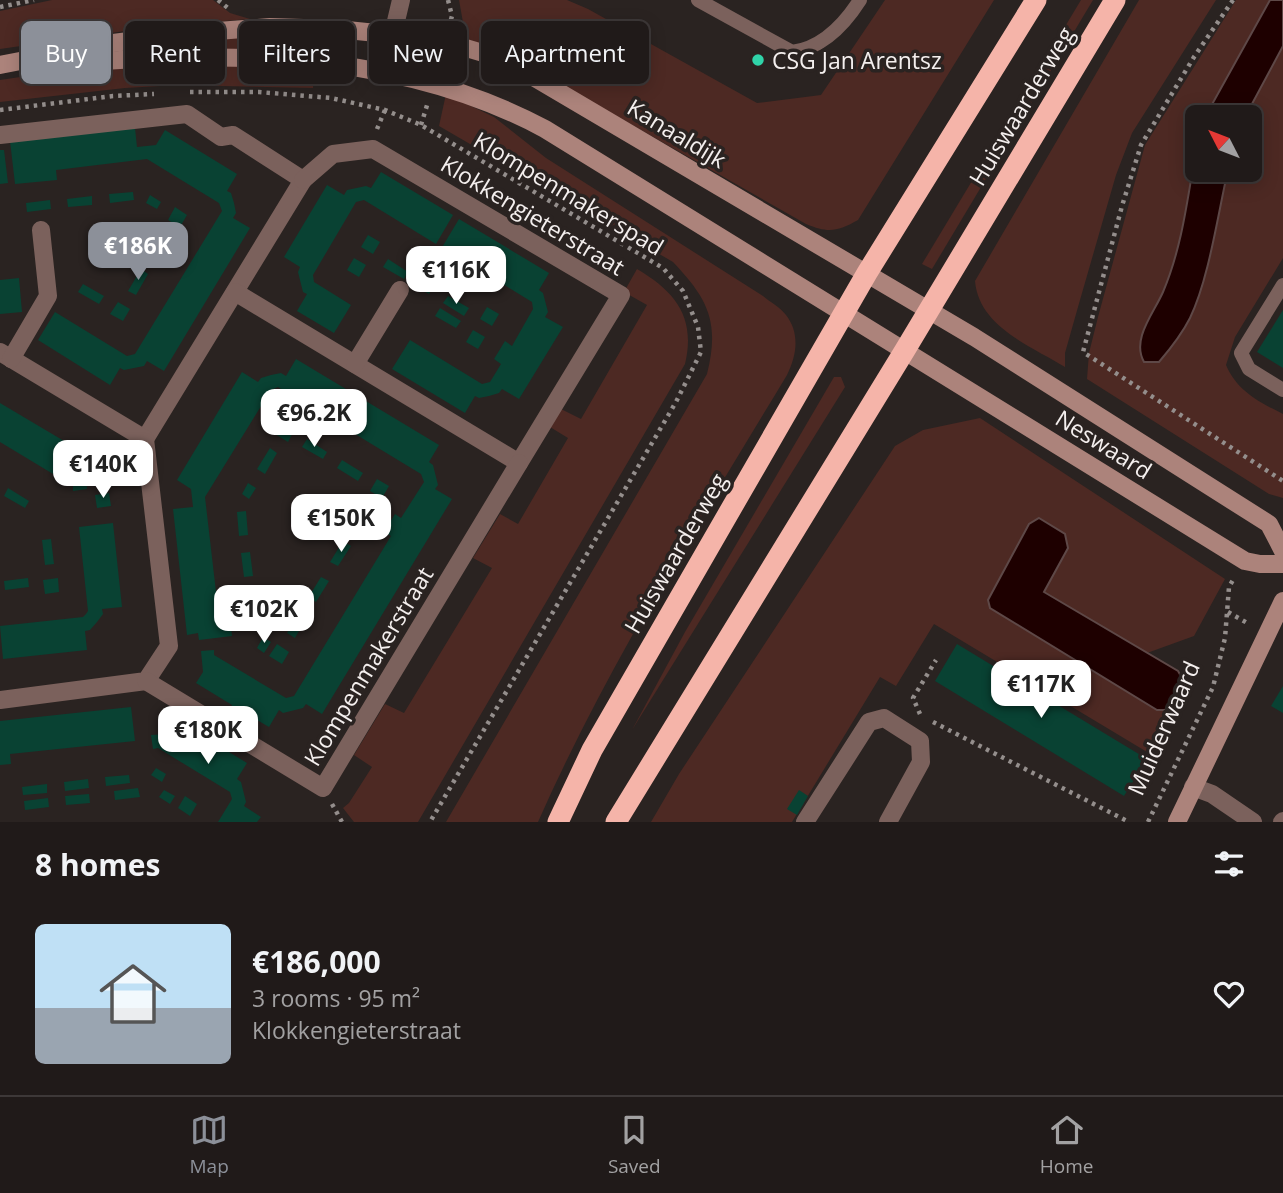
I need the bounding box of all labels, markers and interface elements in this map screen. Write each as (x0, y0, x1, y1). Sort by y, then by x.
street label: Huiswaarderweg (961, 20, 1081, 191)
chip: Buy (21, 21, 111, 84)
chip: Rent (125, 21, 225, 84)
chip: Filters (239, 21, 355, 84)
chip: New (369, 21, 467, 84)
chip: Apartment (481, 21, 649, 84)
place label: CSG Jan Arentsz (772, 44, 942, 76)
marker: CSG Jan Arentsz (750, 52, 766, 68)
street label: Kanaaldijk (622, 91, 732, 175)
north arrow (1185, 105, 1262, 182)
map controls (1185, 105, 1262, 182)
street label: Klompenmakerspad (468, 124, 670, 262)
street label: Klokkengieterstraat (435, 147, 631, 283)
pin: €186K (89, 222, 187, 282)
text: €186K (104, 229, 172, 261)
pin: €116K (407, 246, 505, 306)
text: €116K (422, 253, 490, 285)
pin: €96.2K (257, 390, 371, 449)
text: €96.2K (277, 396, 351, 428)
street label: Neswaard (1050, 402, 1158, 486)
pin: €140K (54, 440, 152, 500)
text: €140K (69, 447, 137, 479)
street label: Huiswaarderweg (616, 467, 734, 639)
pin: €150K (292, 494, 390, 554)
text: €150K (307, 501, 375, 533)
street label: Klompenmakerstraat (296, 561, 440, 771)
pin: €102K (215, 586, 313, 645)
text: €102K (230, 592, 298, 624)
street label: Muiderwaard (1119, 656, 1207, 800)
pin: €117K (992, 660, 1090, 720)
text: €117K (1007, 667, 1075, 699)
pin: €180K (159, 706, 257, 766)
text: €180K (174, 713, 242, 745)
text: 8 homes (35, 844, 160, 885)
icon: filters (1210, 845, 1248, 883)
text: €186,000 (252, 941, 381, 982)
icon: home (91, 952, 175, 1036)
icon: heart (1210, 975, 1248, 1013)
text: 3 rooms · 95 m² (252, 982, 420, 1014)
text: Klokkengieterstraat (252, 1014, 461, 1046)
tab: Map (190, 1111, 229, 1179)
tab: Saved (608, 1111, 661, 1179)
tab: Home (1040, 1111, 1093, 1179)

